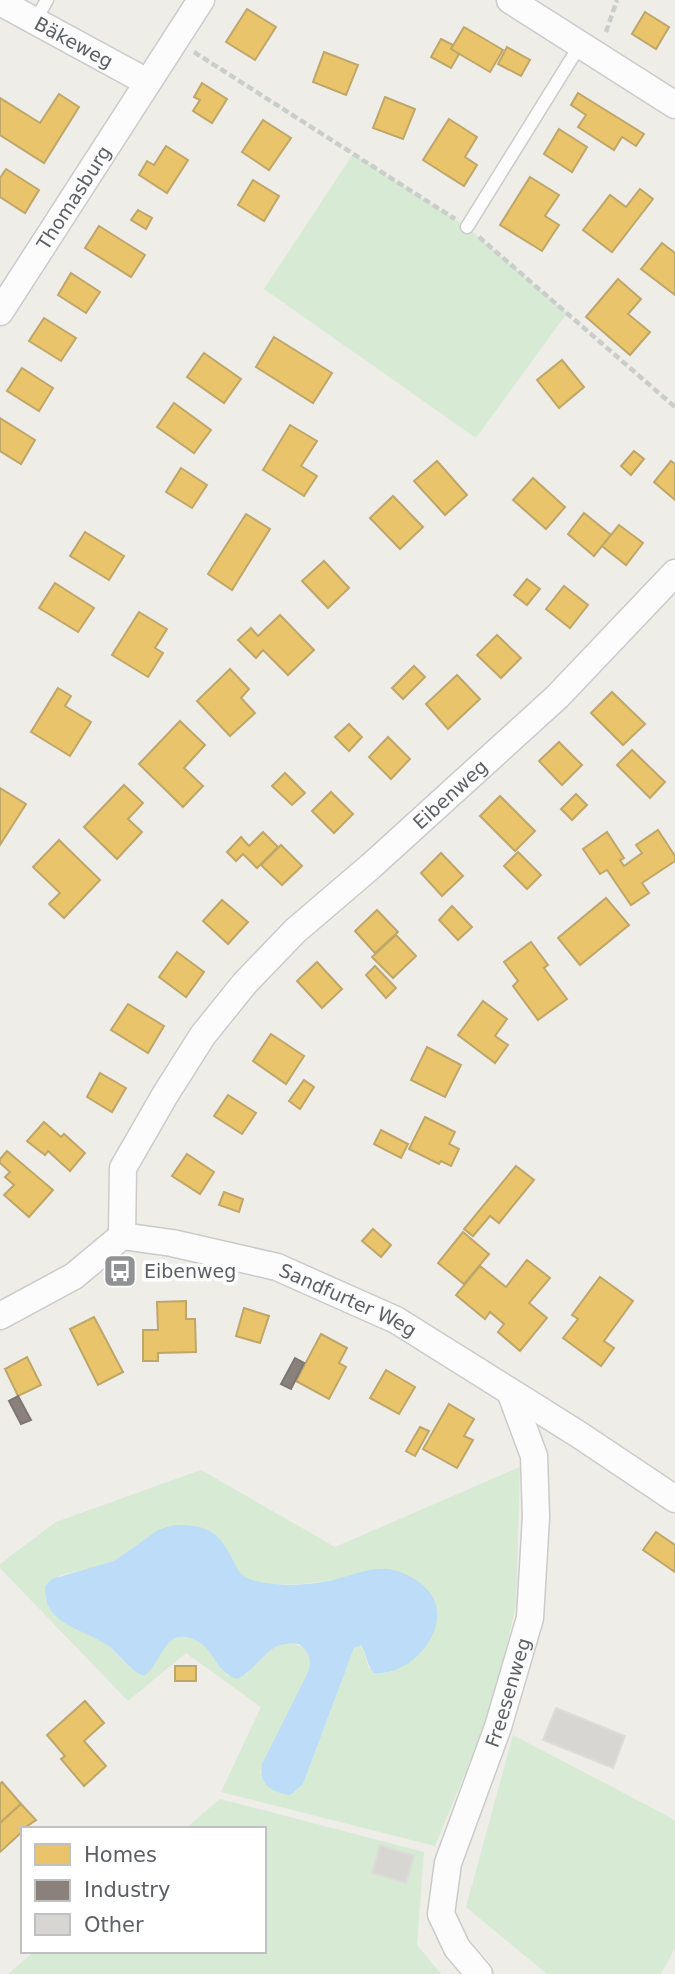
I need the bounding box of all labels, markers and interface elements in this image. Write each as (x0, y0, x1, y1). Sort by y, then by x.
street label: Bäkeweg (31, 12, 117, 72)
street label: Thomasburg (32, 142, 115, 254)
street label: Eibenweg (408, 755, 492, 833)
bus stop icon: Eibenweg (101, 1252, 139, 1290)
street label: Sandfurter Weg (276, 1258, 421, 1341)
place label: Eibenweg (144, 1260, 236, 1282)
street label: Freesenweg (481, 1635, 535, 1750)
legend (21, 1827, 266, 1953)
text: Homes (84, 1843, 157, 1867)
text: Industry (84, 1878, 170, 1902)
text: Other (84, 1913, 144, 1937)

